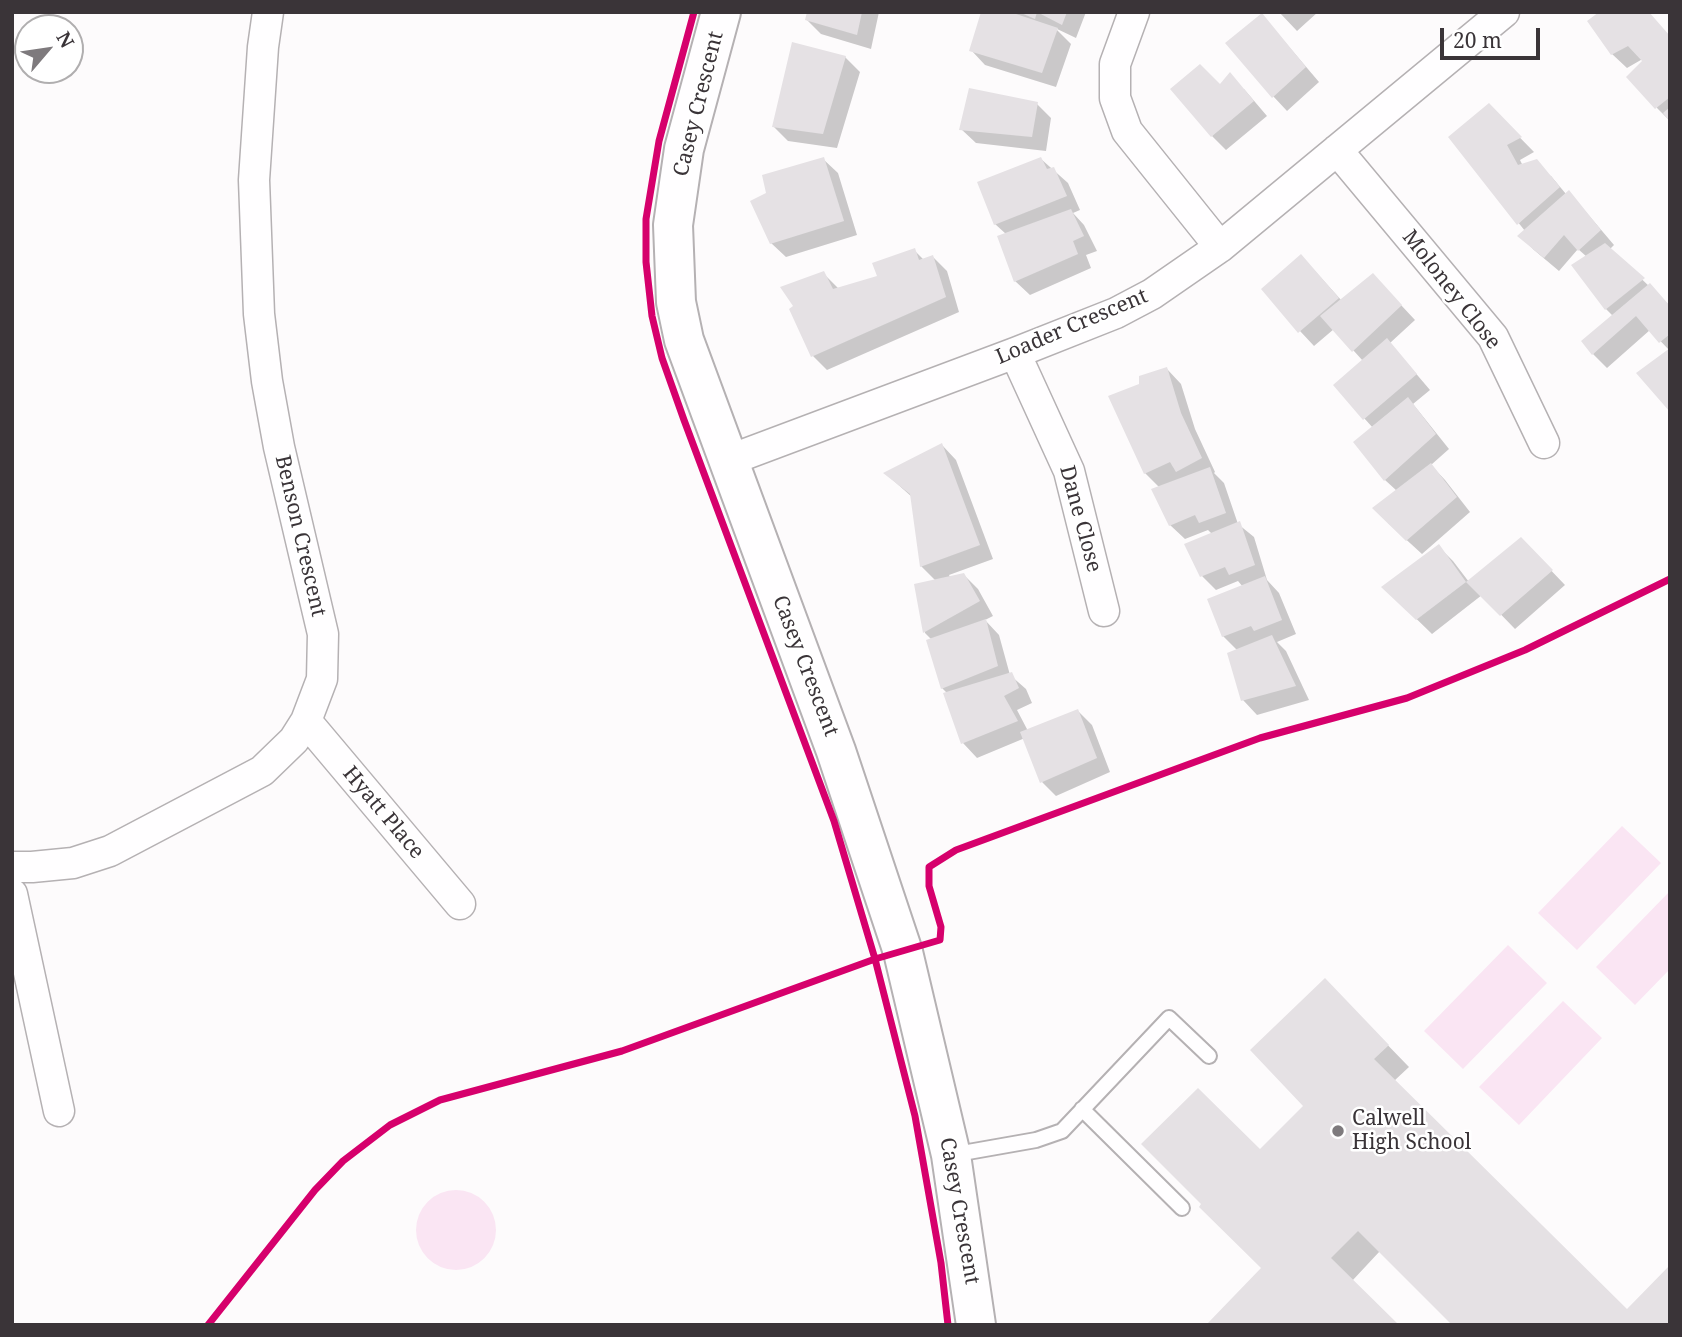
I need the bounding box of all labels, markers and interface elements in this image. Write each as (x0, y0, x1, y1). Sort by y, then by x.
north arrow (14, 14, 84, 84)
scale bar (1444, 14, 1544, 58)
text: 20 m (1453, 26, 1502, 54)
text: N (51, 27, 81, 53)
street label: Casey Crescent (669, 29, 729, 179)
street label: Moloney Close (1397, 225, 1505, 355)
street label: Loader Crescent (992, 284, 1152, 370)
street label: Benson Crescent (269, 453, 331, 619)
street label: Dane Close (1054, 463, 1106, 575)
street label: Casey Crescent (767, 592, 843, 740)
street label: Hyatt Place (337, 762, 429, 864)
place label: Calwell High School (1352, 1106, 1471, 1156)
marker: Calwell High School (1330, 1123, 1346, 1139)
street label: Casey Crescent (934, 1136, 984, 1286)

